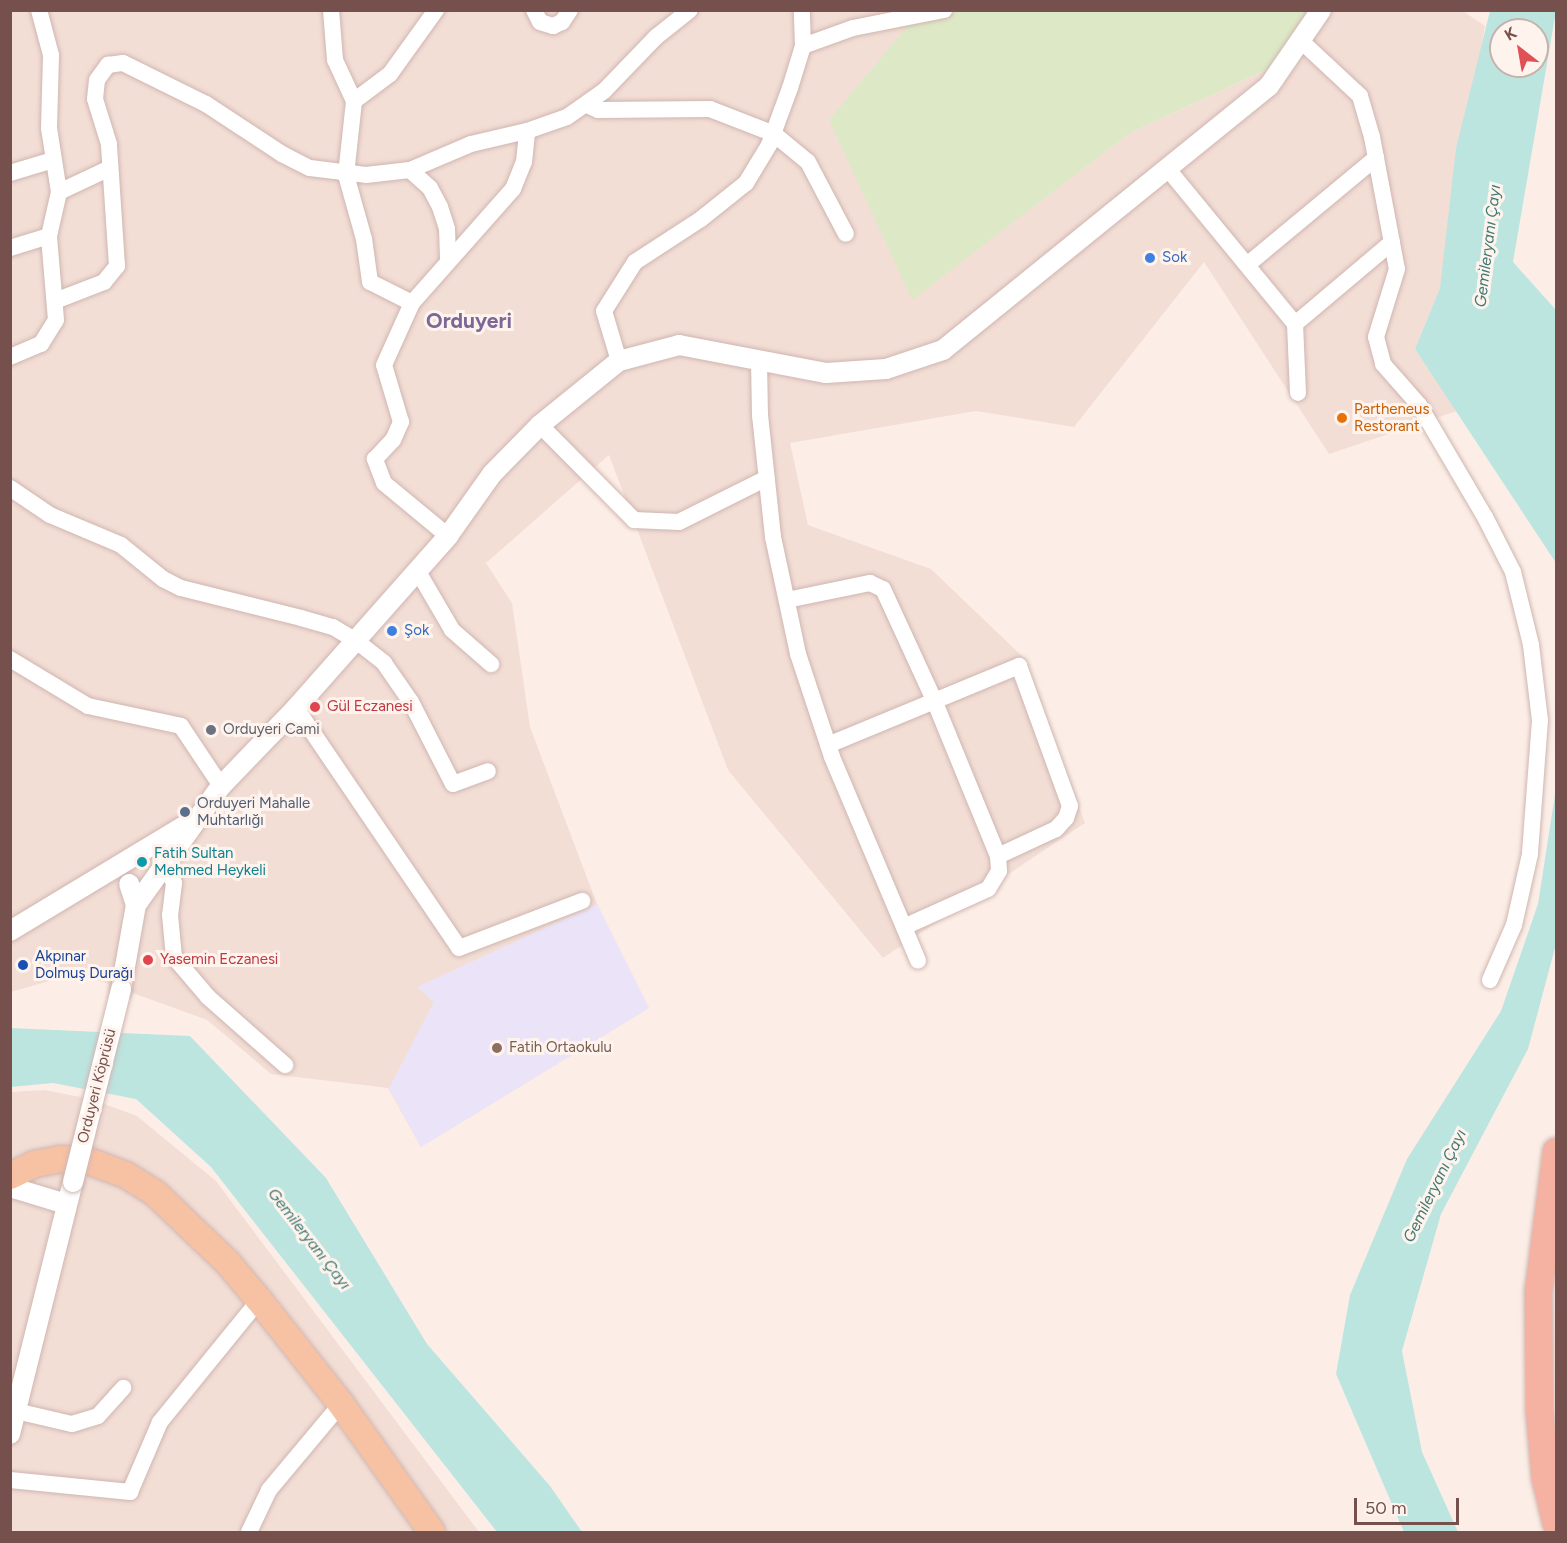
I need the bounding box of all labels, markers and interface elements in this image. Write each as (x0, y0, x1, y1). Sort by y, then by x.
north arrow (1489, 18, 1549, 78)
text: K (1501, 23, 1520, 45)
water label: Gemileryanı Çayı (1471, 184, 1505, 308)
place label: Sok (1162, 249, 1187, 267)
marker: Sok (1143, 251, 1157, 265)
district label: Orduyeri (426, 308, 512, 334)
place label: Partheneus Restorant (1354, 400, 1429, 435)
marker: Partheneus Restorant (1335, 411, 1349, 425)
place label: Şok (404, 622, 429, 640)
marker: Şok (385, 624, 399, 638)
place label: Gül Eczanesi (327, 698, 413, 716)
marker: Gül Eczanesi (308, 700, 322, 714)
place label: Orduyeri Cami (223, 721, 320, 739)
marker: Orduyeri Cami (204, 723, 218, 737)
place label: Orduyeri Mahalle Muhtarlığı (197, 794, 310, 829)
marker: Orduyeri Mahalle Muhtarlığı (178, 805, 192, 819)
place label: Fatih Sultan Mehmed Heykeli (154, 844, 266, 879)
marker: Fatih Sultan Mehmed Heykeli (135, 855, 149, 869)
place label: Akpınar Dolmuş Durağı (35, 947, 133, 982)
place label: Yasemin Eczanesi (160, 951, 278, 969)
marker: Yasemin Eczanesi (141, 953, 155, 967)
marker: Akpınar Dolmuş Durağı (16, 958, 30, 972)
street label: Orduyeri Köprüsü (74, 1027, 120, 1145)
place label: Fatih Ortaokulu (509, 1039, 612, 1057)
marker: Fatih Ortaokulu (490, 1041, 504, 1055)
water label: Gemileryanı Çayı (1399, 1126, 1471, 1246)
water label: Gemileryanı Çayı (263, 1185, 355, 1293)
scale bar (1357, 1486, 1462, 1524)
text: 50 m (1365, 1497, 1407, 1519)

